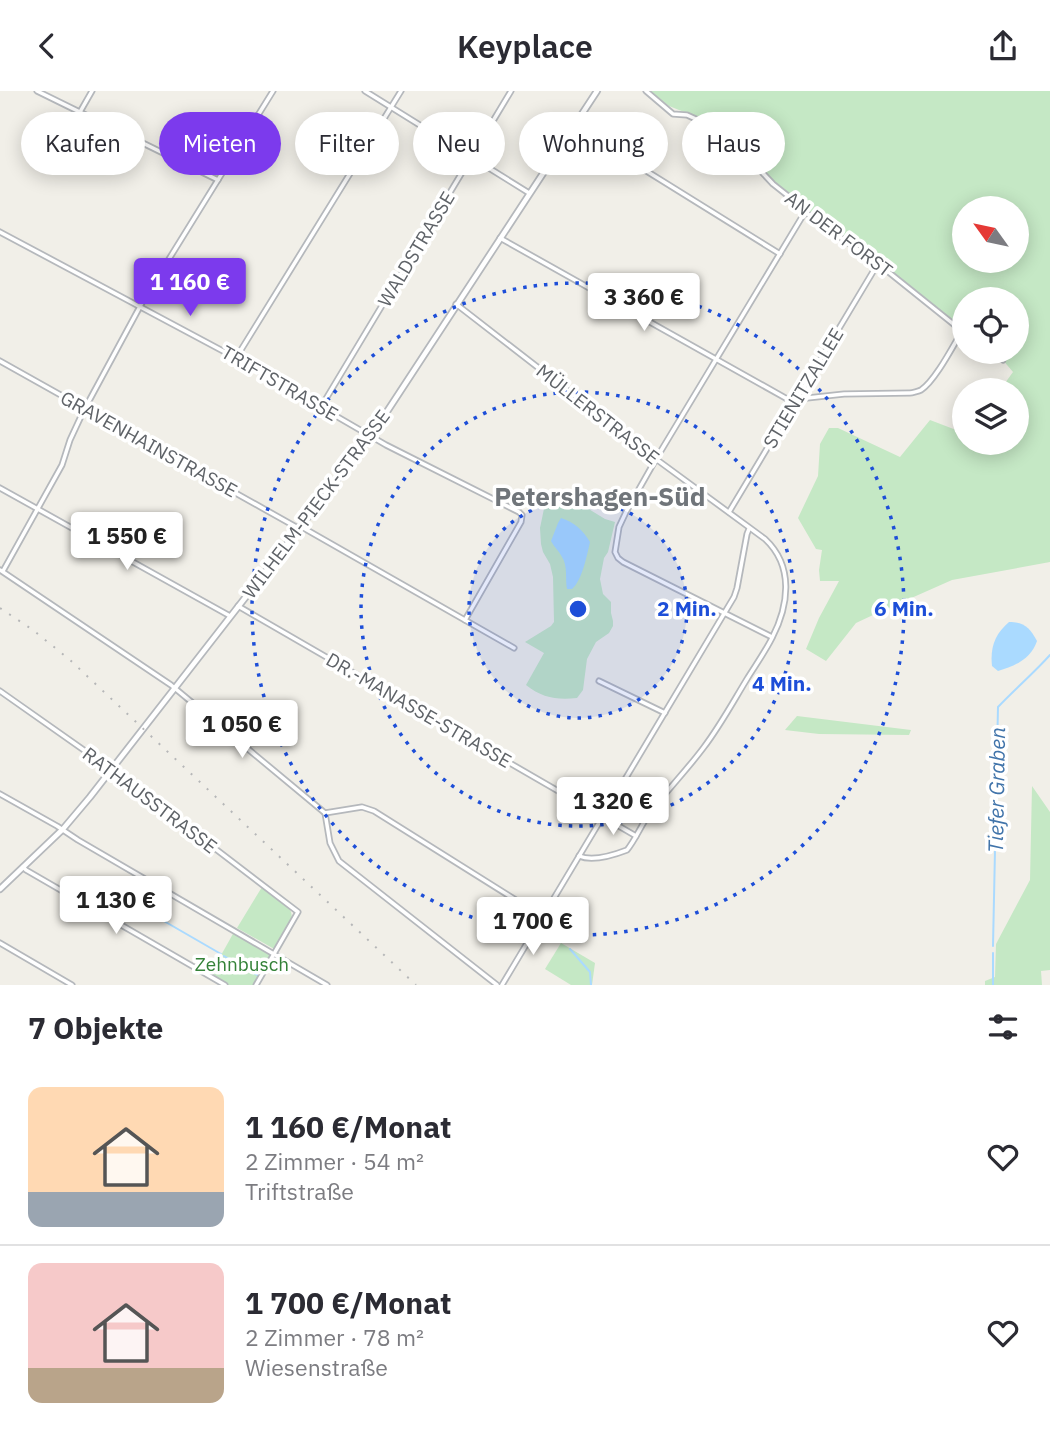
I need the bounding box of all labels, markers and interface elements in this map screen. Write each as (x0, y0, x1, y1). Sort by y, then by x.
text: Keyplace (457, 25, 593, 67)
icon: back (28, 27, 66, 65)
icon: share (984, 27, 1022, 65)
chip: Kaufen (21, 112, 145, 175)
chip: Mieten (159, 112, 281, 175)
chip: Filter (295, 112, 399, 175)
chip: Neu (413, 112, 505, 175)
chip: Wohnung (519, 112, 668, 175)
chip: Haus (682, 112, 785, 175)
street label: AN DER FORST (781, 186, 897, 282)
street label: WALDSTRASSE (372, 187, 460, 311)
north arrow (952, 196, 1029, 273)
map controls (952, 196, 1029, 455)
pin: 1 160 € (125, 259, 255, 318)
text: 1 160 € (150, 266, 230, 296)
pin: 3 360 € (579, 273, 709, 333)
text: 3 360 € (604, 281, 684, 311)
button: locate (952, 287, 1029, 364)
street label: STIENITZALLEE (758, 323, 848, 453)
street label: TRIFTSTRASSE (217, 340, 343, 426)
street label: MÜLLERSTRASSE (532, 359, 664, 469)
button: layers (952, 378, 1029, 455)
street label: GRAVENHAINSTRASSE (56, 385, 242, 503)
street label: WILHELM-PIECK-STRASSE (237, 405, 395, 603)
district label: Petershagen-Süd (494, 479, 706, 513)
pin: 1 550 € (62, 512, 192, 572)
text: 1 550 € (87, 520, 167, 550)
text: 2 Min. (657, 594, 717, 622)
text: 6 Min. (874, 594, 934, 622)
centre of rings (566, 597, 590, 621)
street label: DR.-MANASSE-STRASSE (322, 647, 516, 773)
text: 4 Min. (752, 669, 812, 697)
pin: 1 050 € (177, 701, 307, 760)
text: 1 050 € (202, 708, 282, 738)
water label: Tiefer Graben (981, 727, 1011, 853)
street label: RATHAUSSTRASSE (78, 742, 222, 858)
pin: 1 320 € (548, 777, 678, 837)
text: 1 320 € (573, 785, 653, 815)
pin: 1 130 € (51, 877, 181, 936)
text: 1 130 € (76, 884, 156, 914)
pin: 1 700 € (468, 897, 598, 957)
text: 1 700 € (493, 905, 573, 935)
park label: Zehnbusch (195, 952, 289, 976)
text: 7 Objekte (28, 1008, 163, 1047)
icon: filters (984, 1008, 1022, 1046)
text: 1 160 €/Monat (245, 1107, 452, 1146)
icon: home (84, 1115, 168, 1199)
icon: heart (984, 1138, 1022, 1176)
text: 2 Zimmer · 54 m² (245, 1146, 424, 1176)
text: Triftstraße (245, 1176, 354, 1206)
text: 1 700 €/Monat (245, 1283, 452, 1322)
icon: home (84, 1291, 168, 1375)
icon: heart (984, 1314, 1022, 1352)
text: 2 Zimmer · 78 m² (245, 1322, 424, 1352)
text: Wiesenstraße (245, 1352, 388, 1382)

